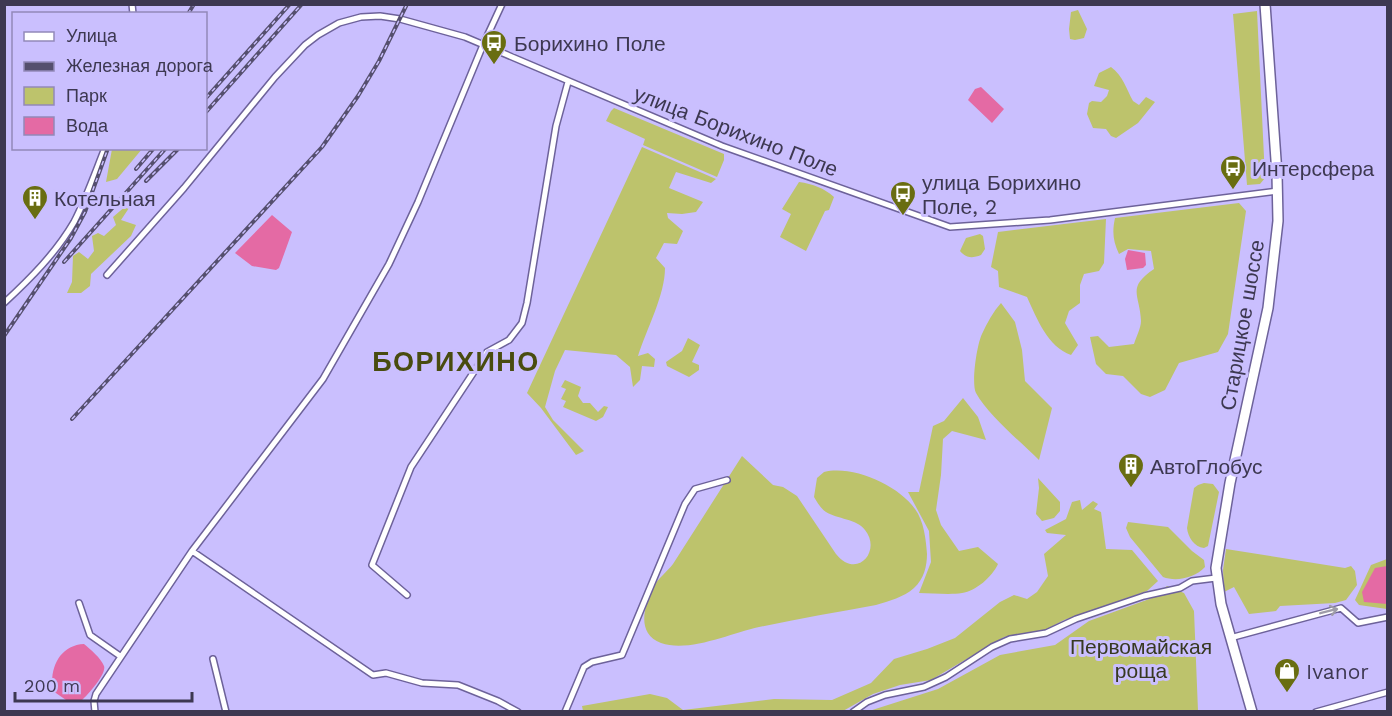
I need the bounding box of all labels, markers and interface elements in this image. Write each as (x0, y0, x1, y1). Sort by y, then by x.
legend (12, 12, 207, 150)
text: Улица (66, 25, 118, 46)
bus stop icon: Борихино Поле (479, 28, 509, 66)
place label: Борихино Поле (514, 31, 666, 56)
text: Железная дорога (66, 55, 214, 76)
street label: улица Борихино Поле (630, 81, 842, 181)
text: Парк (66, 85, 107, 106)
text: Вода (66, 115, 109, 136)
bus stop icon: Интерсфера (1218, 153, 1248, 191)
place label: Интерсфера (1252, 156, 1375, 181)
place label: улица Борихино Поле, 2 (922, 170, 1081, 219)
bus stop icon: улица Борихино Поле, 2 (888, 179, 918, 217)
building icon: Котельная (20, 183, 50, 221)
place label: Котельная (54, 186, 156, 211)
street label: Старицкое шоссе (1215, 238, 1269, 412)
district label: БОРИХИНО (372, 346, 540, 378)
building icon: АвтоГлобус (1116, 451, 1146, 489)
place label: АвтоГлобус (1150, 454, 1262, 479)
one-way arrow (1319, 605, 1338, 617)
park label: Первомайская роща (1070, 634, 1212, 683)
shop icon: Ivanor (1272, 656, 1302, 694)
place label: Ivanor (1306, 659, 1369, 684)
scale bar (15, 665, 192, 703)
text: 200 m (24, 675, 80, 696)

